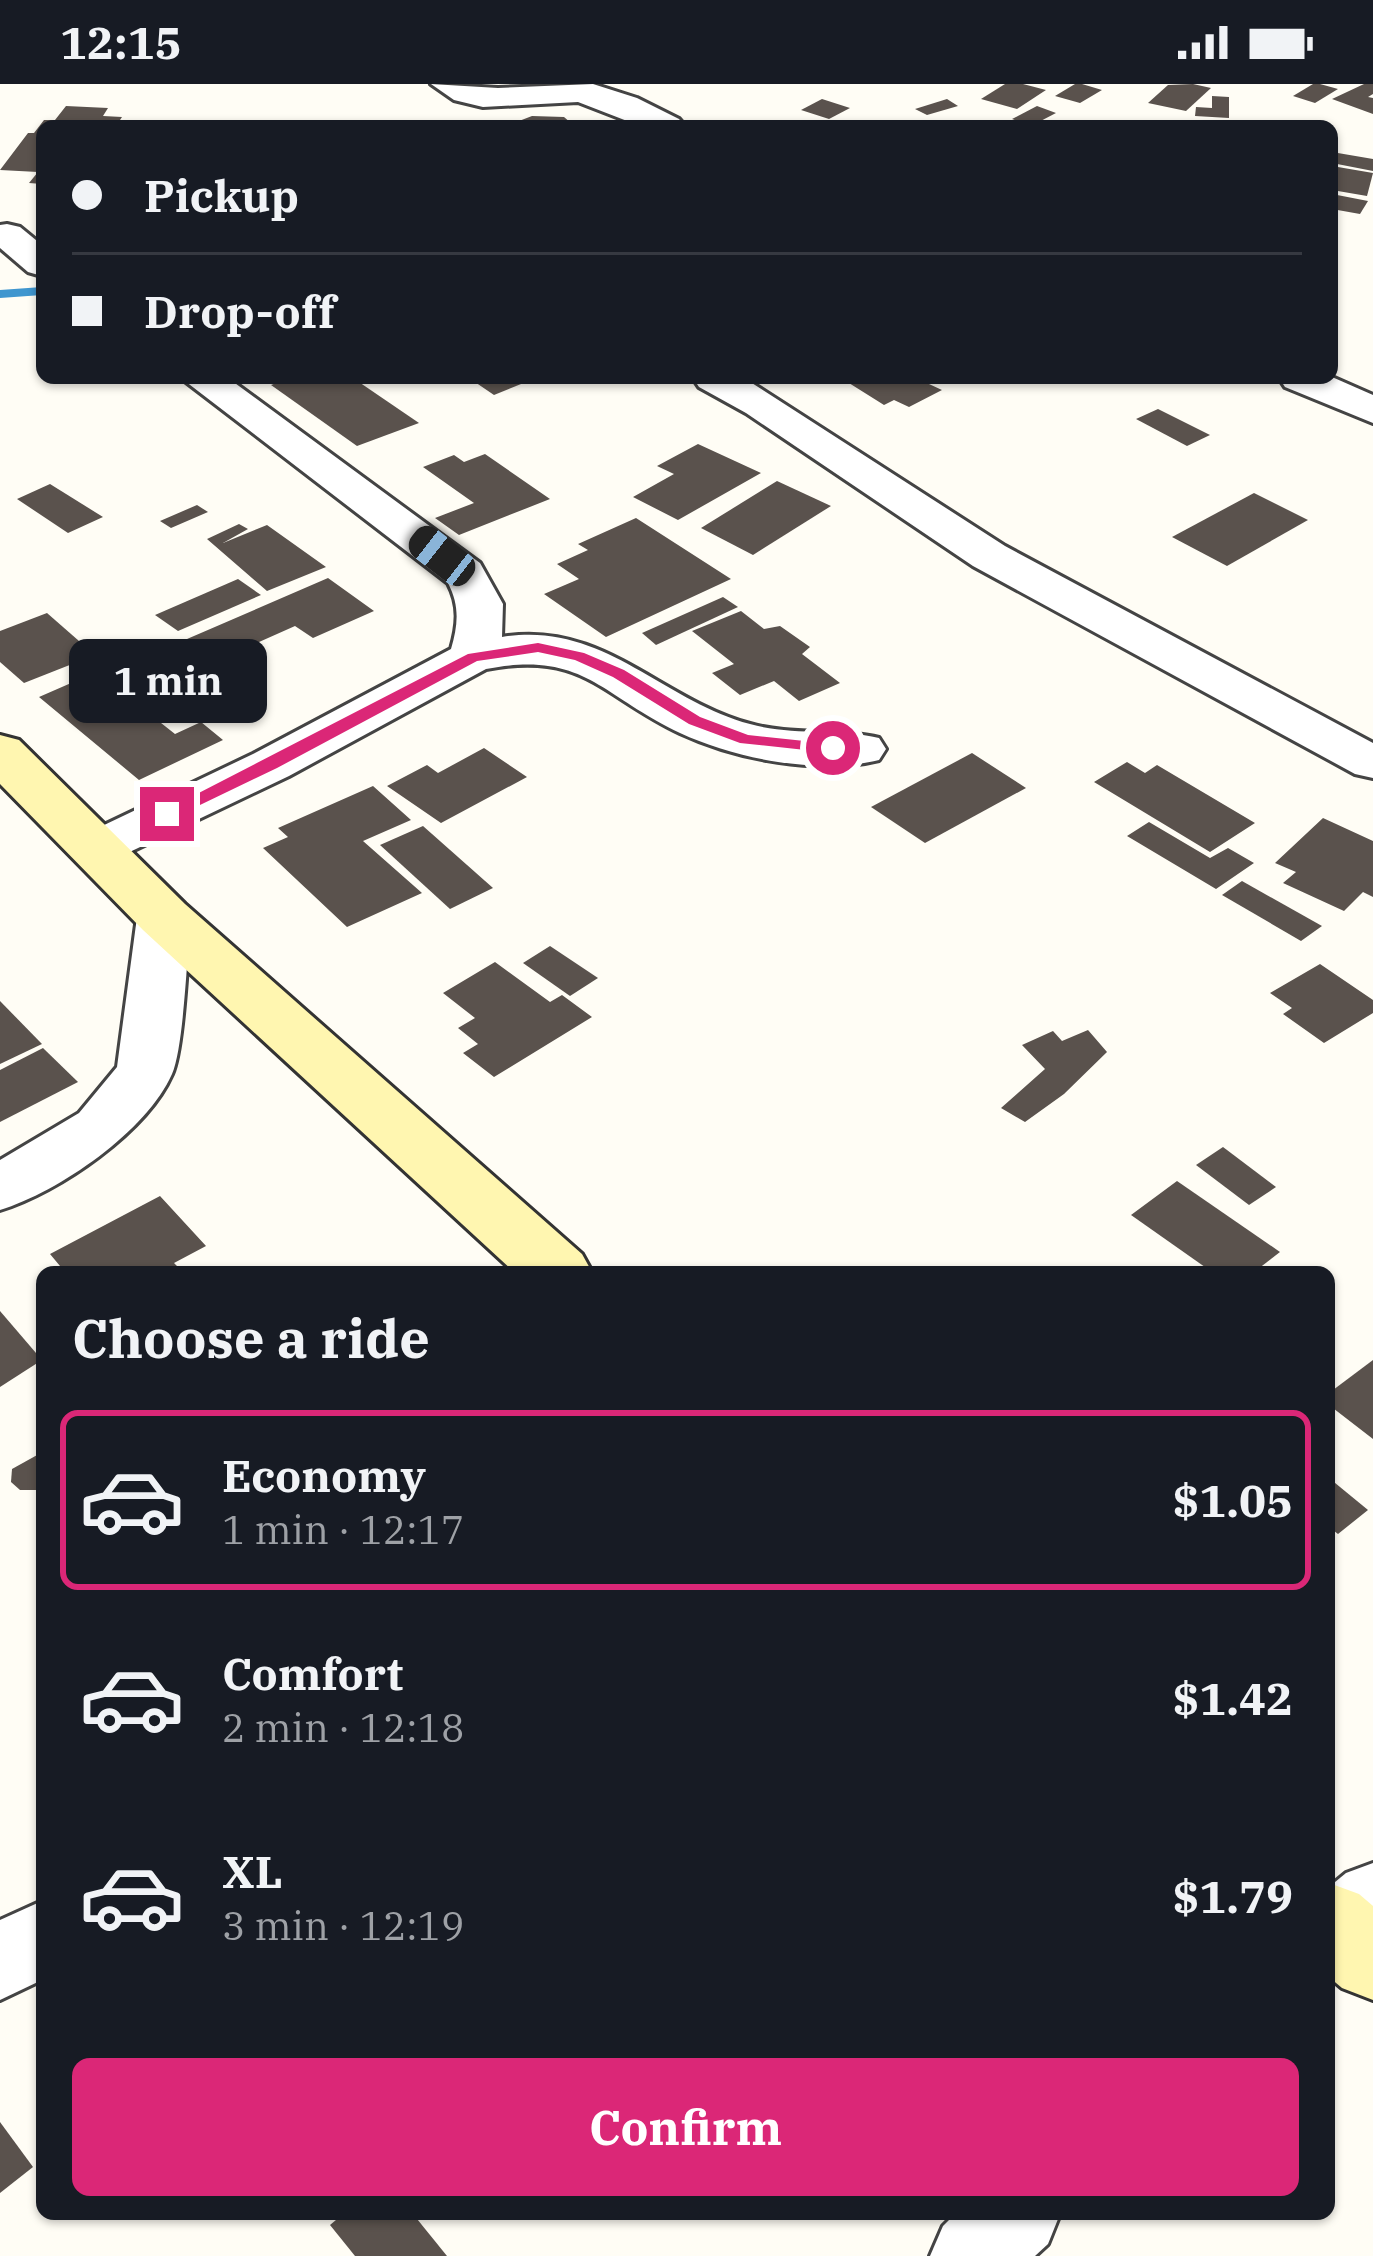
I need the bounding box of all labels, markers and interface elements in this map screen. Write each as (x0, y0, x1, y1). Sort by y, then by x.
text: 12:15 (60, 13, 182, 71)
text: Pickup (144, 166, 299, 224)
text: Drop-off (144, 282, 335, 340)
car (403, 520, 481, 592)
callout: 1 min (68, 640, 266, 724)
text: 1 min (113, 655, 223, 706)
route start (806, 721, 860, 775)
route end (140, 787, 194, 841)
text: Choose a ride (72, 1303, 430, 1373)
icon: car (78, 1446, 186, 1554)
text: Economy (222, 1446, 426, 1504)
text: $1.05 (1173, 1471, 1293, 1529)
text: 1 min · 12:17 (222, 1504, 464, 1555)
icon: car (78, 1644, 186, 1752)
text: Comfort (222, 1644, 403, 1702)
text: $1.42 (1173, 1669, 1293, 1727)
text: 2 min · 12:18 (222, 1702, 464, 1753)
icon: car (78, 1842, 186, 1950)
text: XL (222, 1842, 283, 1900)
text: $1.79 (1173, 1867, 1293, 1925)
text: 3 min · 12:19 (222, 1900, 464, 1951)
button: Confirm (72, 2058, 1299, 2196)

